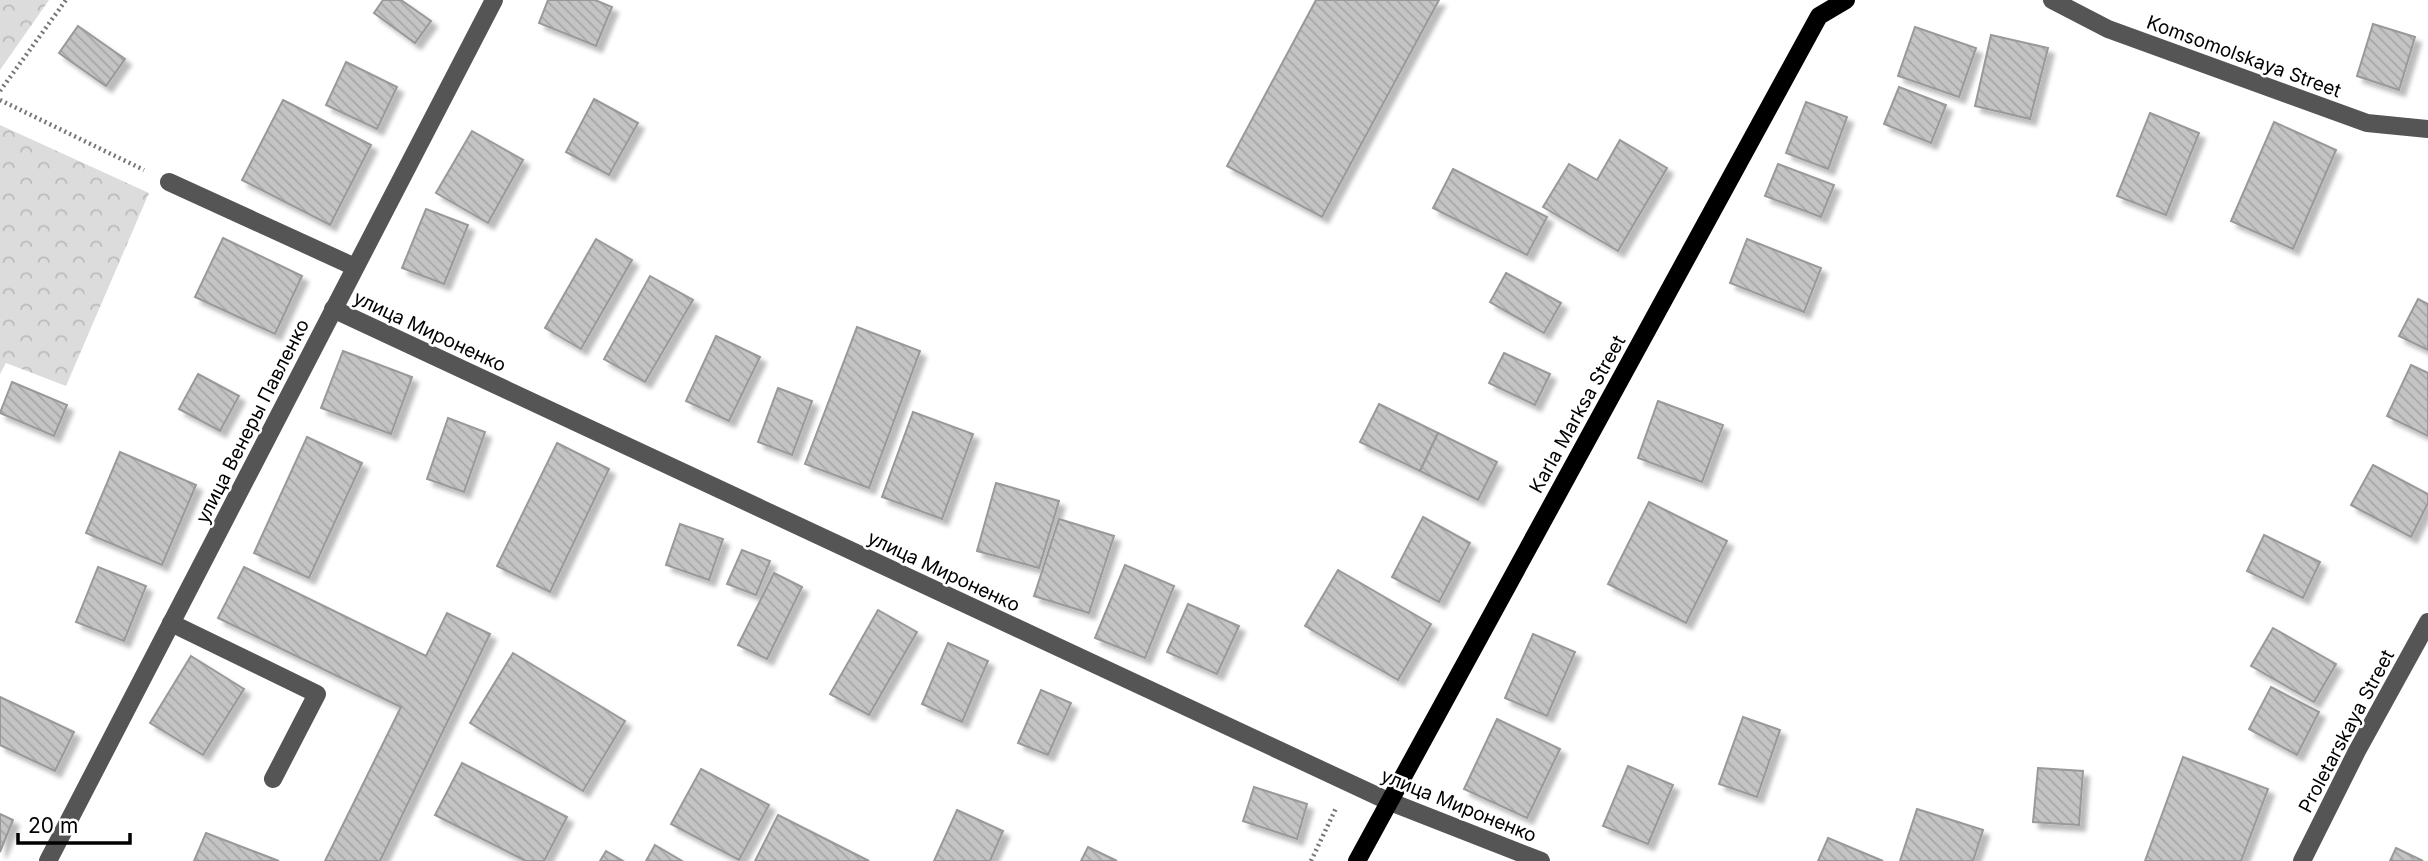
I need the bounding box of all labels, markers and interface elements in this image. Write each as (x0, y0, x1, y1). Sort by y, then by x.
street label: Komsomolskaya Street (2143, 11, 2344, 102)
street label: улица Мироненко (350, 286, 510, 377)
street label: улица Венеры Павленко (191, 315, 314, 527)
street label: Karla Marksa Street (1525, 331, 1630, 497)
street label: улица Мироненко (864, 526, 1024, 617)
street label: Proletarskaya Street (2294, 646, 2399, 817)
street label: улица Мироненко (1378, 764, 1540, 847)
scale bar (18, 802, 130, 846)
text: 20 m (28, 813, 78, 838)

